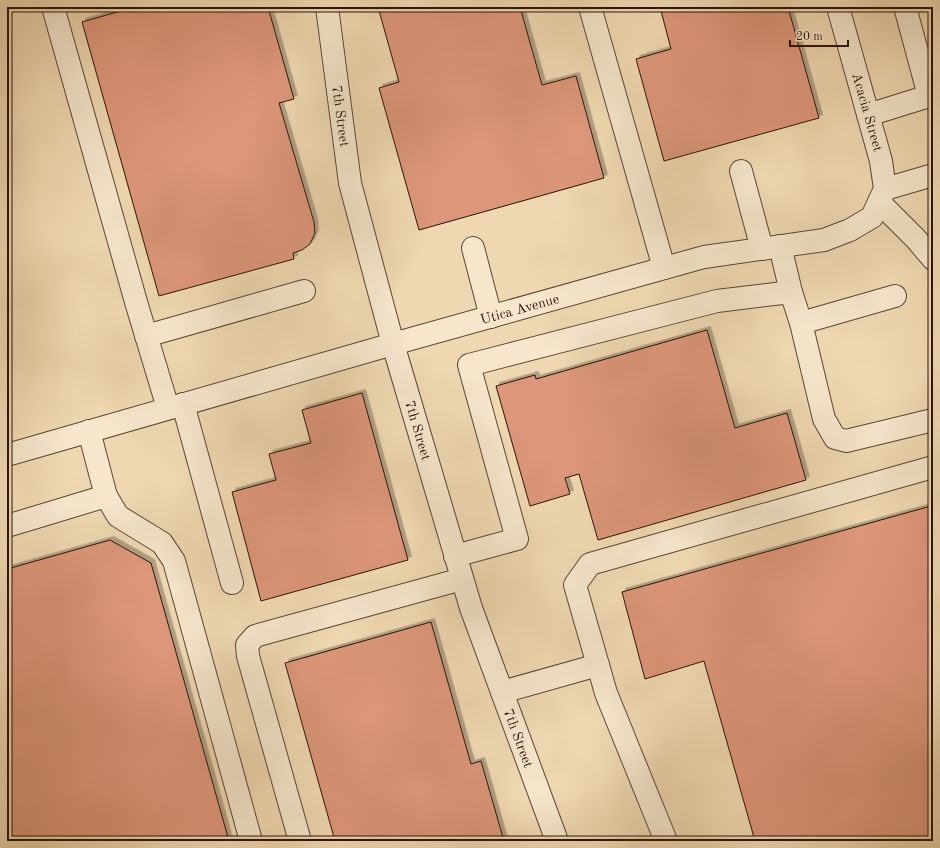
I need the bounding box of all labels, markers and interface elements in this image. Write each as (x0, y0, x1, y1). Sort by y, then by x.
scale bar (790, 22, 848, 48)
text: 20 m (796, 31, 823, 43)
street label: Acacia Street (849, 71, 885, 153)
street label: 7th Street (329, 85, 351, 148)
street label: Utica Avenue (479, 292, 561, 327)
street label: 7th Street (402, 399, 433, 462)
street label: 7th Street (501, 707, 535, 770)

